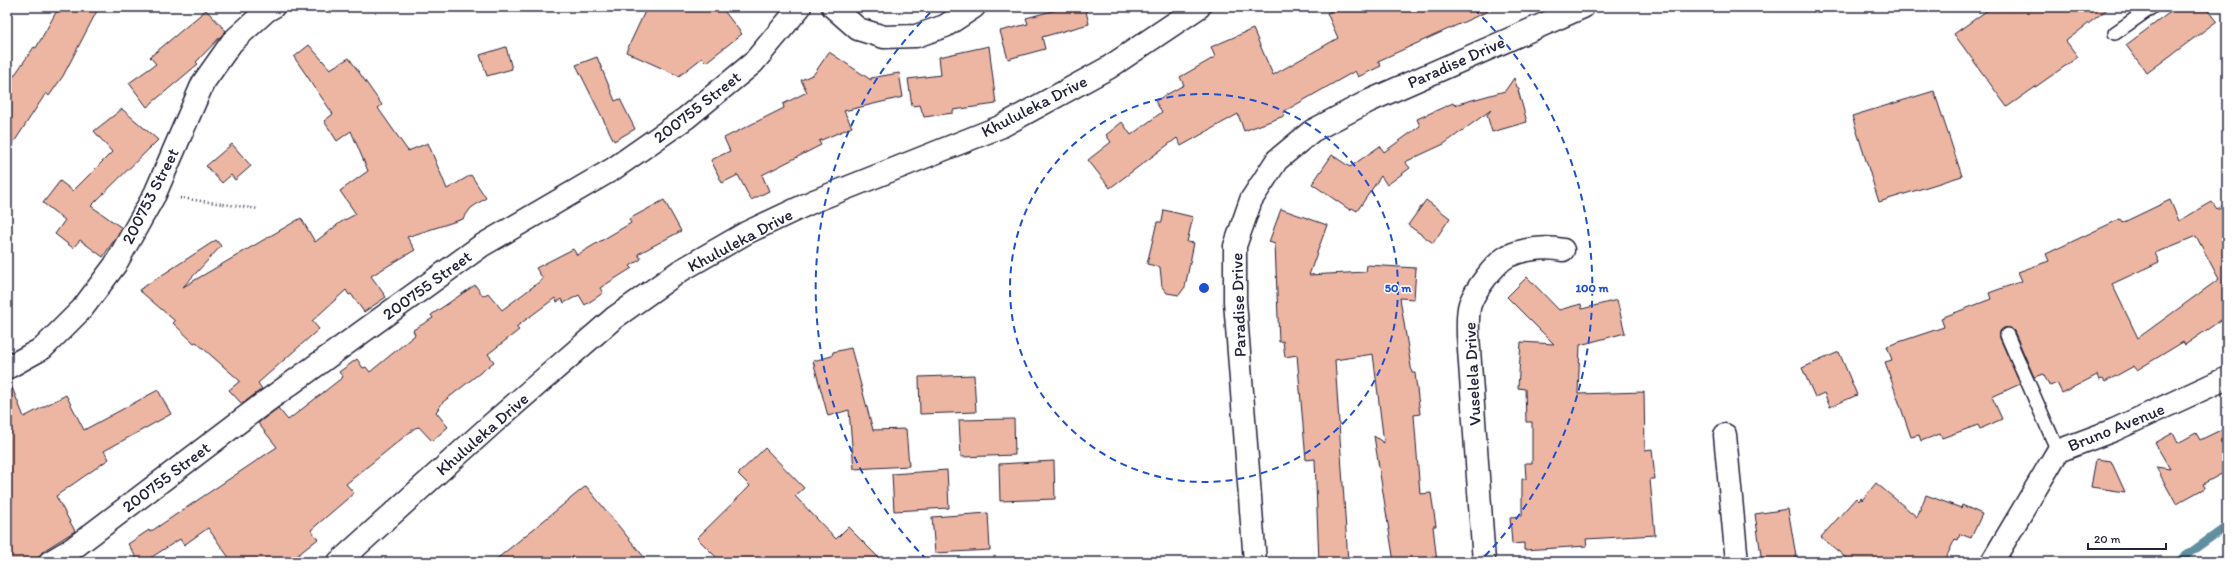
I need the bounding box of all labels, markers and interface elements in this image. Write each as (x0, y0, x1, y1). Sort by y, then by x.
street label: Paradise Drive (1404, 32, 1508, 92)
street label: 200755 Street (649, 67, 745, 147)
street label: Khululeka Drive (978, 71, 1090, 141)
street label: 200753 Street (117, 145, 183, 247)
street label: Khululeka Drive (684, 204, 796, 276)
street label: 200755 Street (379, 246, 475, 324)
street label: Paradise Drive (1226, 252, 1250, 358)
centre of rings (1197, 281, 1211, 295)
text: 50 m (1385, 281, 1412, 295)
text: 100 m (1575, 281, 1609, 295)
street label: Vuselela Drive (1459, 322, 1485, 426)
street label: Khululeka Drive (432, 388, 532, 480)
street label: Bruno Avenue (2065, 398, 2167, 456)
street label: 200755 Street (118, 437, 214, 517)
scale bar (2088, 525, 2166, 551)
text: 20 m (2094, 532, 2121, 546)

